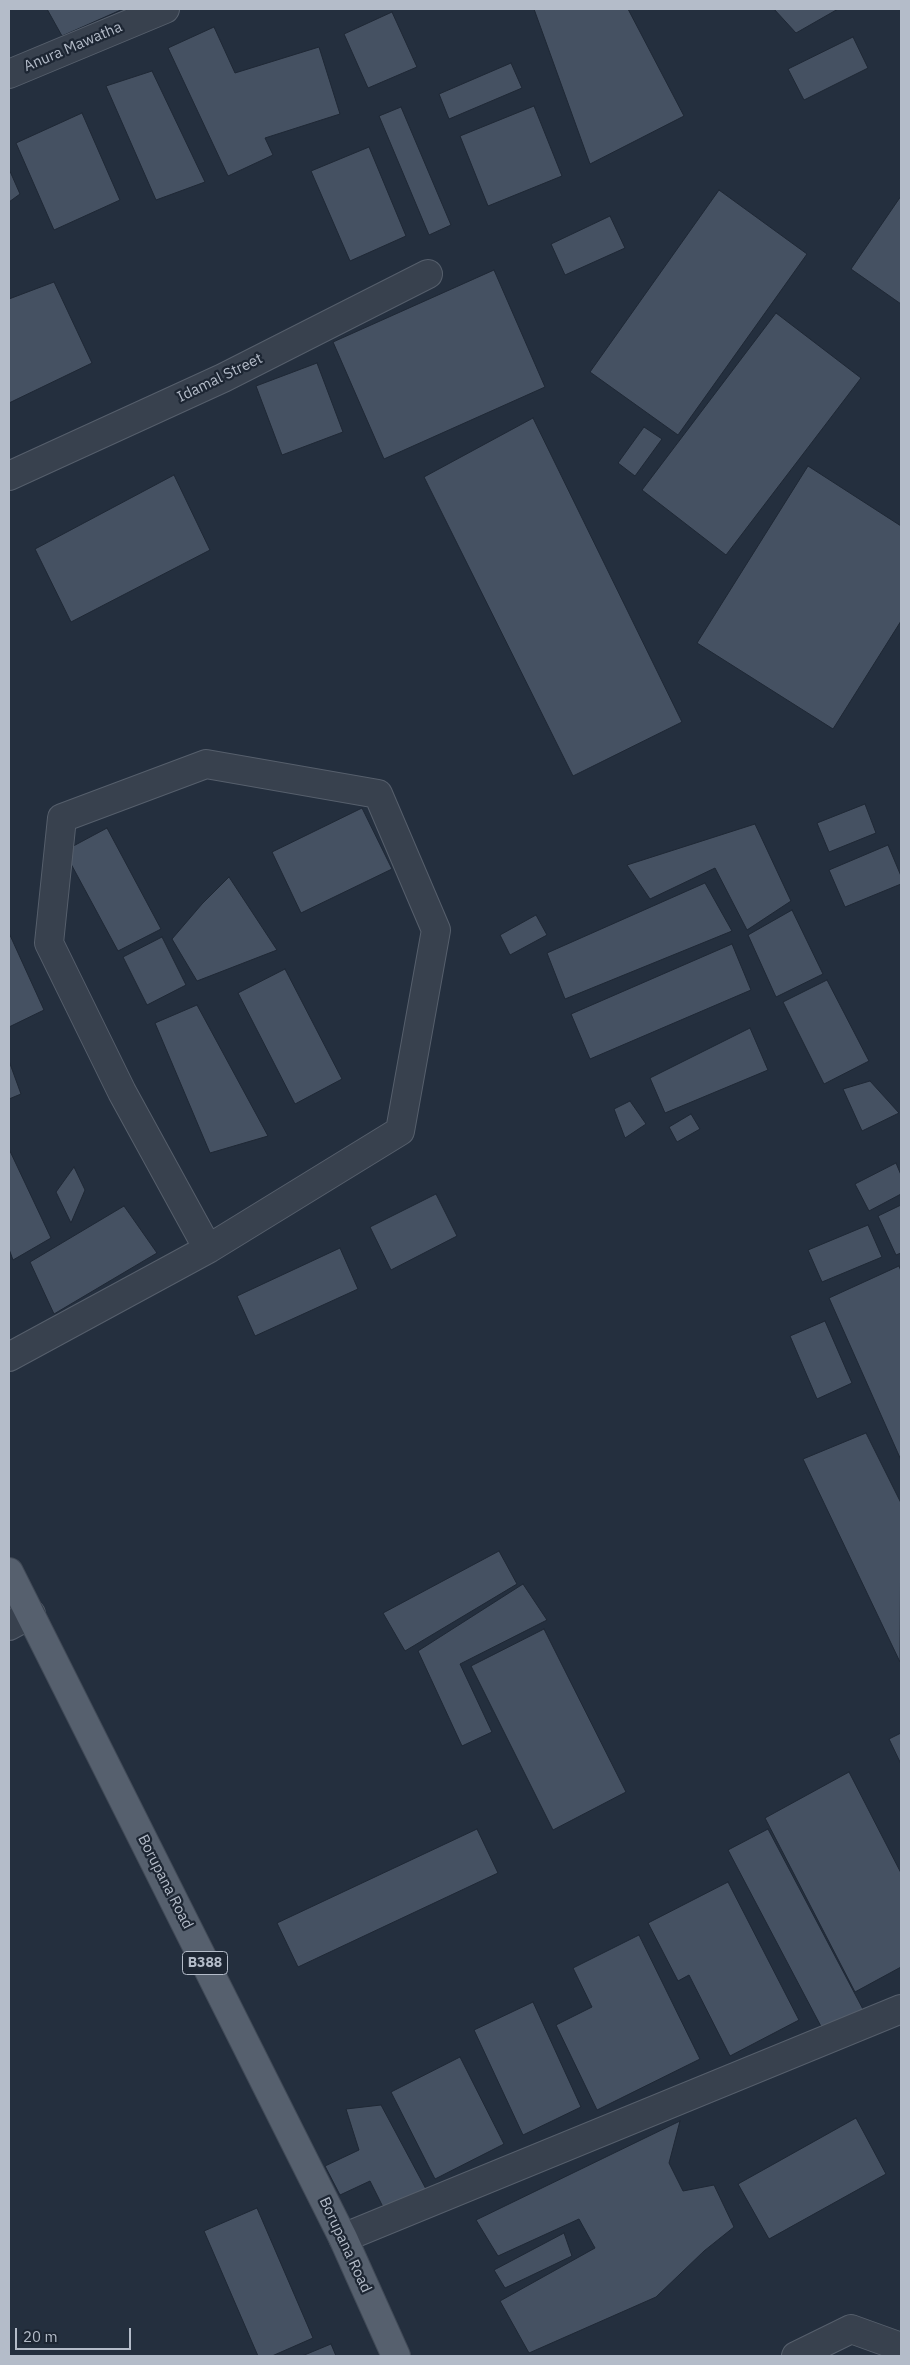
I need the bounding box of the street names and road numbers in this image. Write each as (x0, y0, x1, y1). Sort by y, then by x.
street label: Anura Mawatha (21, 18, 125, 76)
street label: Idamal Street (174, 350, 266, 406)
street label: Borupana Road (133, 1832, 197, 1932)
road number: B388 (182, 1952, 228, 1975)
street label: Borupana Road (315, 2194, 375, 2296)

